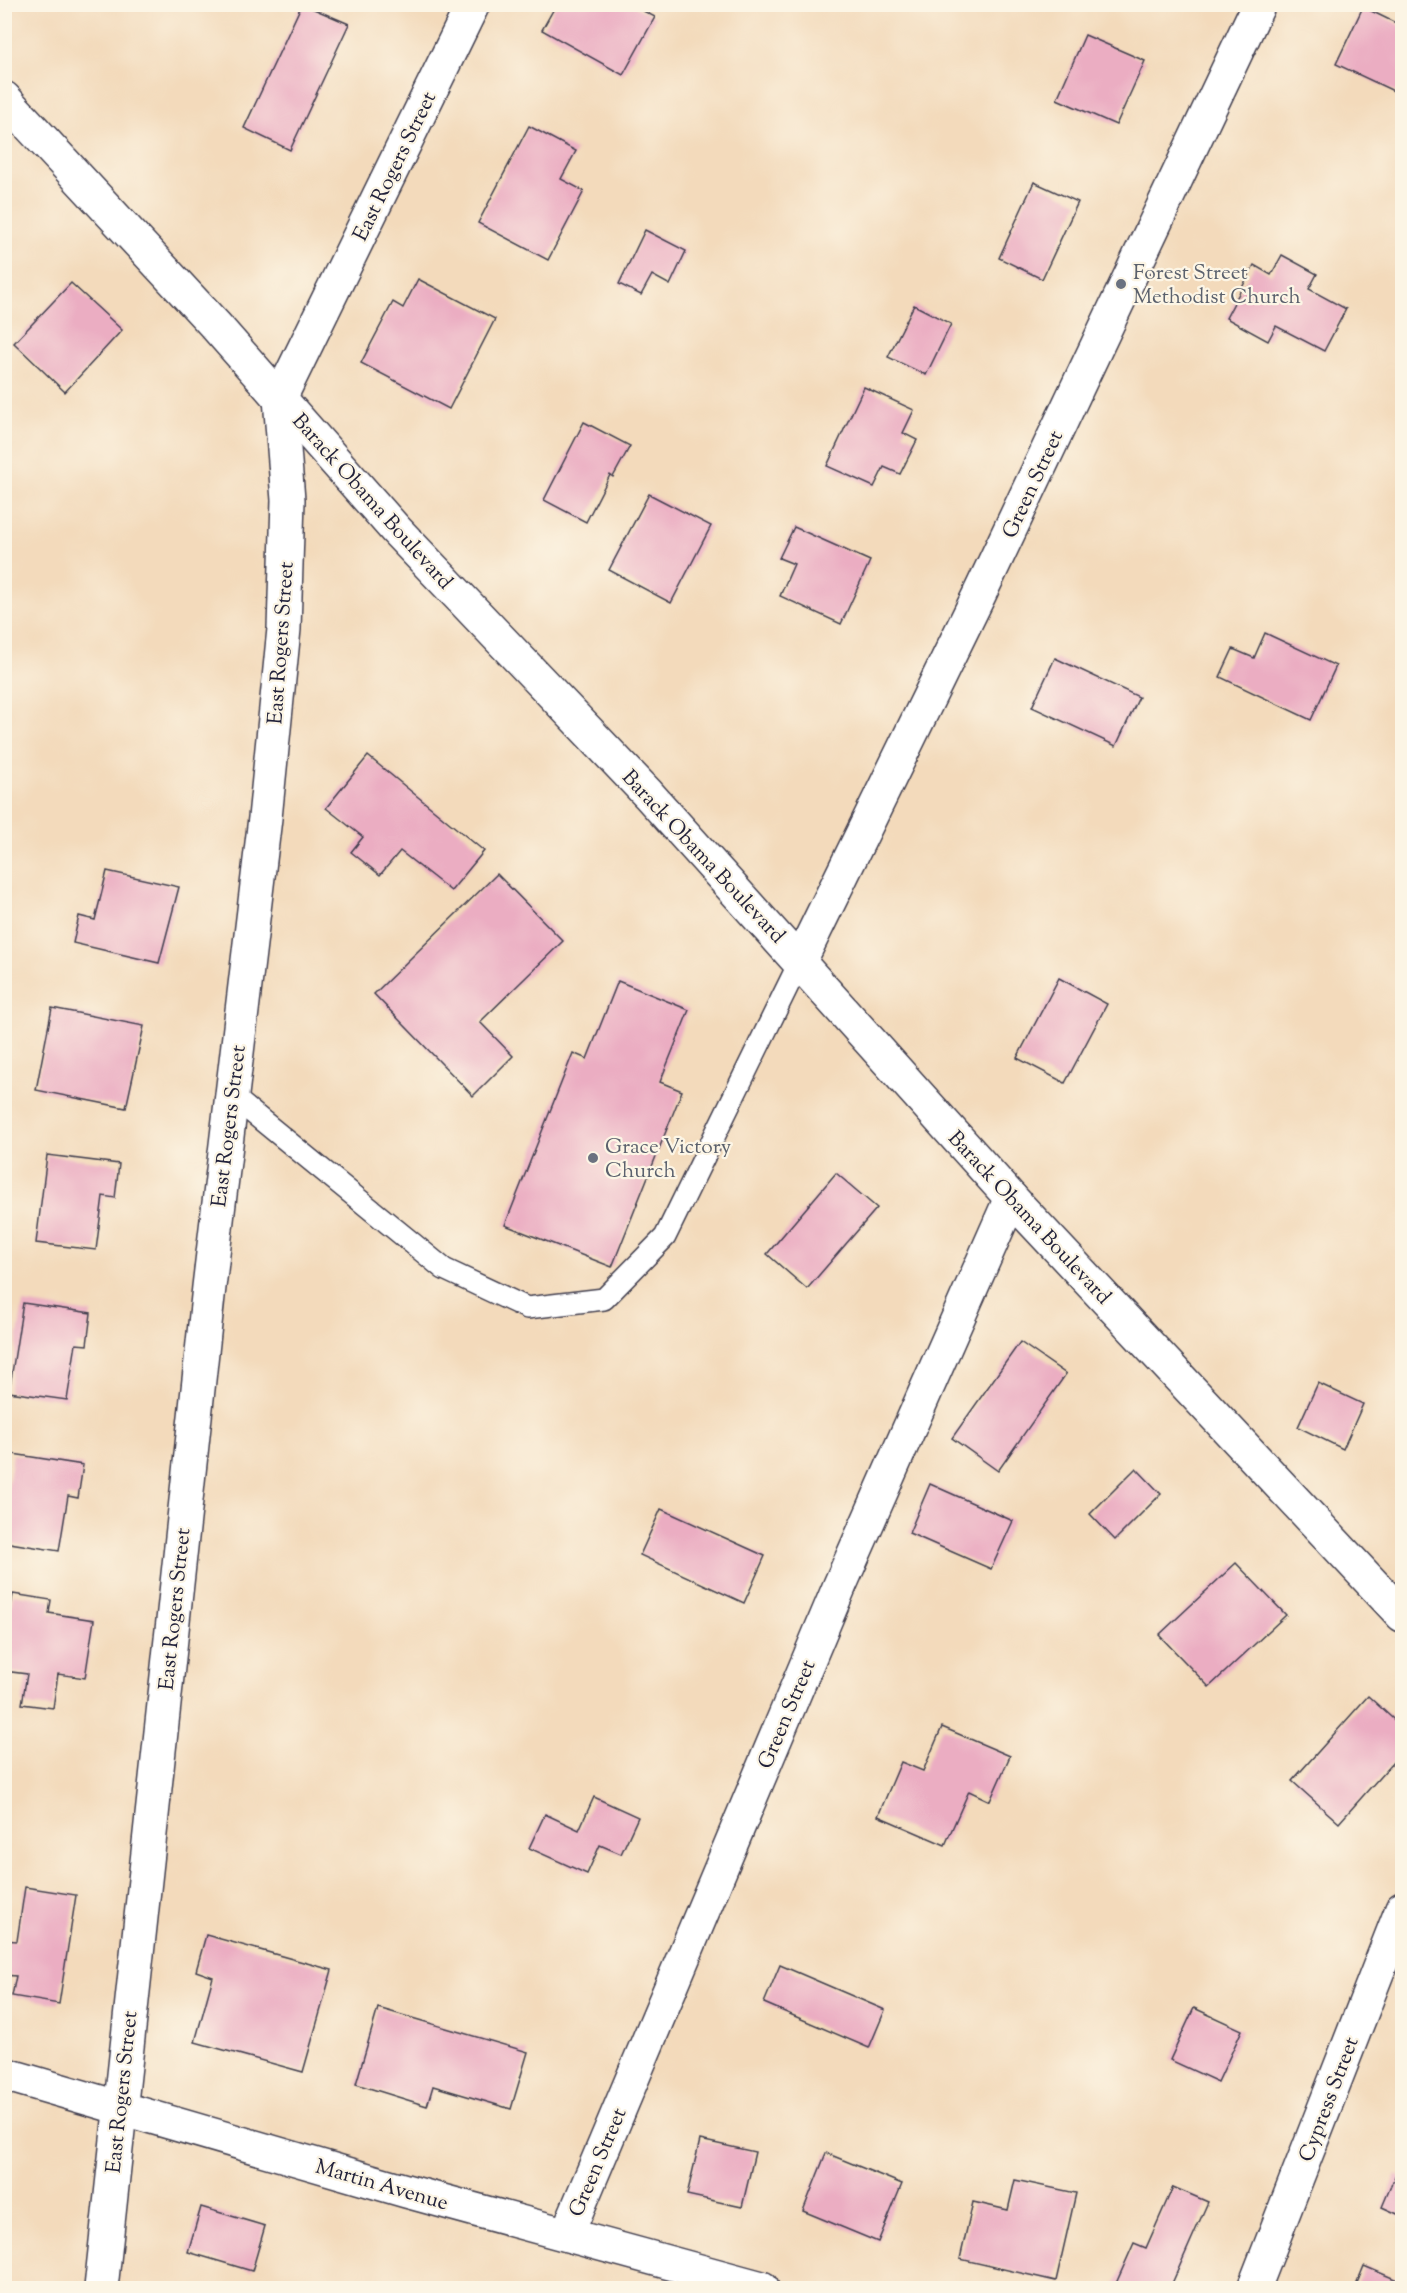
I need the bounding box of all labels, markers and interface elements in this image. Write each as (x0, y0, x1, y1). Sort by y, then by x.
street label: East Rogers Street (347, 87, 445, 247)
place label: Forest Street Methodist Church (1133, 259, 1301, 313)
marker: Forest Street Methodist Church (1114, 277, 1128, 291)
street label: Barack Obama Boulevard (284, 408, 459, 597)
street label: Green Street (996, 426, 1072, 544)
street label: East Rogers Street (261, 561, 303, 725)
street label: Barack Obama Boulevard (614, 764, 791, 951)
street label: East Rogers Street (205, 1044, 255, 1209)
street label: Barack Obama Boulevard (940, 1125, 1117, 1312)
place label: Grace Victory Church (605, 1133, 732, 1187)
marker: Grace Victory Church (586, 1151, 600, 1165)
street label: East Rogers Street (153, 1527, 199, 1692)
street label: Green Street (751, 1656, 824, 1774)
street label: East Rogers Street (100, 2010, 146, 2175)
street label: Cypress Street (1292, 2033, 1367, 2167)
street label: Green Street (562, 2104, 635, 2222)
street label: Martin Avenue (312, 2153, 451, 2219)

